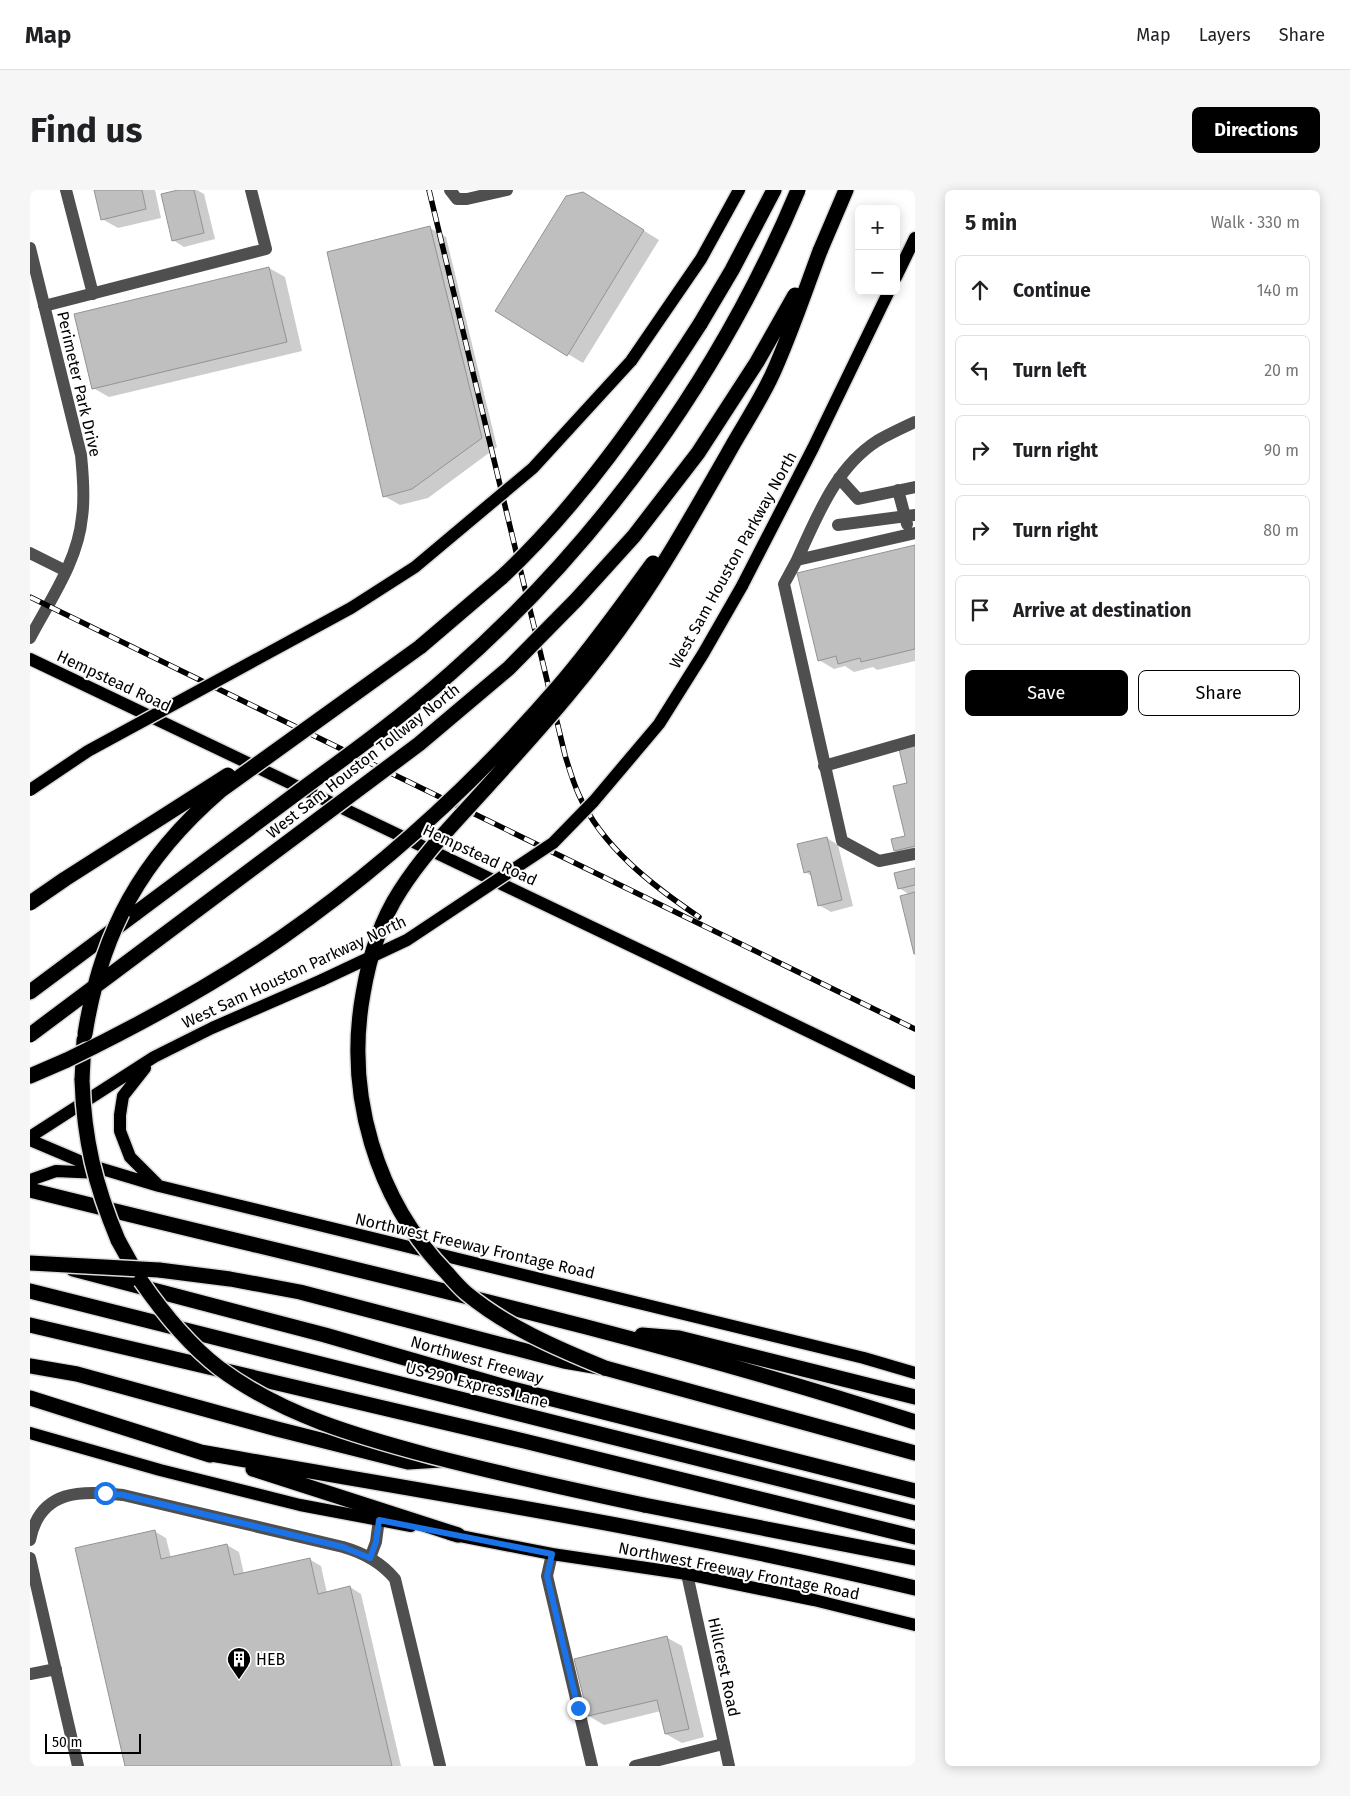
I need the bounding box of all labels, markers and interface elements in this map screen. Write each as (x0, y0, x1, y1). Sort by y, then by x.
text: Map (25, 21, 71, 49)
text: Map (1136, 24, 1171, 46)
text: Layers (1199, 24, 1251, 46)
text: Share (1279, 24, 1325, 46)
button: Directions (1192, 107, 1320, 153)
text: Find us (30, 109, 142, 151)
map controls (855, 205, 900, 295)
button: + (855, 205, 900, 250)
text: 5 min (965, 210, 1017, 236)
text: Walk · 330 m (1211, 213, 1300, 232)
button: − (855, 250, 900, 295)
icon: ahead (966, 276, 994, 304)
text: Continue (1013, 279, 1091, 302)
text: 140 m (1257, 281, 1299, 300)
street label: Perimeter Park Drive (53, 309, 105, 459)
icon: left (966, 356, 994, 384)
text: Turn left (1013, 359, 1087, 382)
text: 20 m (1264, 361, 1299, 380)
icon: right (966, 436, 994, 464)
text: Turn right (1013, 439, 1098, 462)
text: 90 m (1264, 441, 1299, 460)
street label: West Sam Houston Parkway North (665, 448, 801, 672)
icon: right (966, 516, 994, 544)
text: Turn right (1013, 519, 1098, 542)
text: 80 m (1263, 521, 1299, 540)
icon: arrive (966, 596, 994, 624)
text: Arrive at destination (1013, 599, 1192, 622)
street label: Hempstead Road (54, 646, 174, 716)
button: Save (965, 670, 1128, 716)
button: Share (1138, 670, 1300, 716)
street label: West Sam Houston Tollway North (263, 680, 463, 842)
street label: Hempstead Road (420, 820, 540, 890)
street label: West Sam Houston Parkway North (179, 912, 409, 1032)
street label: Northwest Freeway Frontage Road (353, 1209, 597, 1283)
street label: Northwest Freeway (408, 1332, 546, 1388)
street label: US 290 Express Lane (404, 1358, 550, 1412)
route start (94, 1482, 117, 1505)
street label: Northwest Freeway Frontage Road (617, 1538, 861, 1604)
street label: Hillcrest Road (704, 1616, 744, 1718)
building icon: HEB (226, 1646, 252, 1680)
place label: HEB (256, 1650, 285, 1669)
route end (567, 1697, 590, 1720)
scale bar (45, 1731, 141, 1754)
text: 50 m (52, 1734, 83, 1751)

